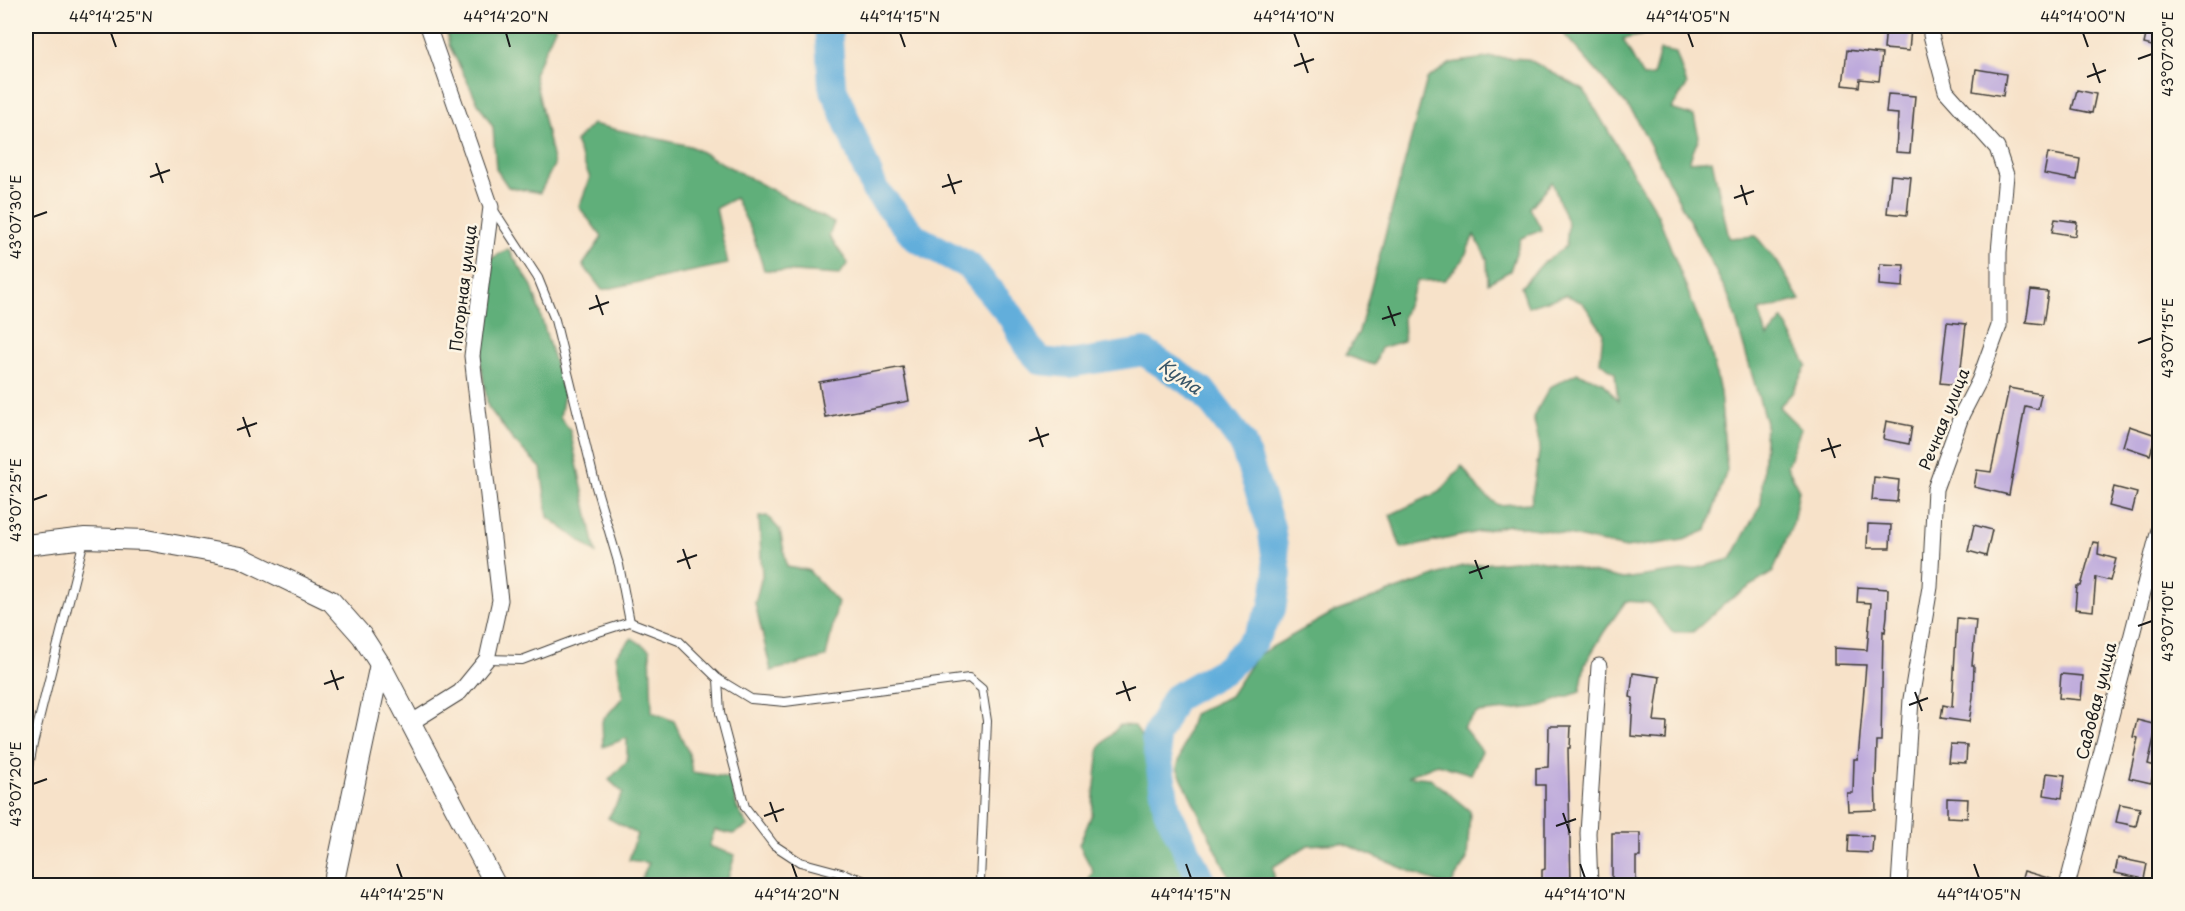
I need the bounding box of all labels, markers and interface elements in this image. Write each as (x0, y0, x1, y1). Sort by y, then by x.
text: 44°14'25"N (69, 4, 153, 27)
text: 44°14'20"N (463, 4, 549, 27)
text: 44°14'15"N (860, 4, 940, 27)
text: 44°14'10"N (1253, 4, 1335, 27)
text: 44°14'05"N (1646, 4, 1730, 27)
text: 44°14'00"N (2040, 4, 2126, 27)
text: 43°07'20"E (2155, 11, 2178, 97)
text: 43°07'30"E (3, 175, 26, 259)
street label: Погорная улица (442, 223, 482, 353)
text: 43°07'15"E (2155, 298, 2178, 378)
water label: Кума (1154, 351, 1209, 401)
street label: Речная улица (1912, 364, 1974, 473)
text: 43°07'25"E (3, 458, 26, 542)
text: 43°07'10"E (2155, 580, 2178, 662)
street label: Садовая улица (2069, 639, 2121, 762)
text: 43°07'20"E (3, 741, 26, 827)
text: 44°14'25"N (360, 882, 444, 905)
text: 44°14'20"N (754, 882, 840, 905)
text: 44°14'15"N (1151, 882, 1231, 905)
text: 44°14'10"N (1544, 882, 1626, 905)
text: 44°14'05"N (1937, 882, 2021, 905)

